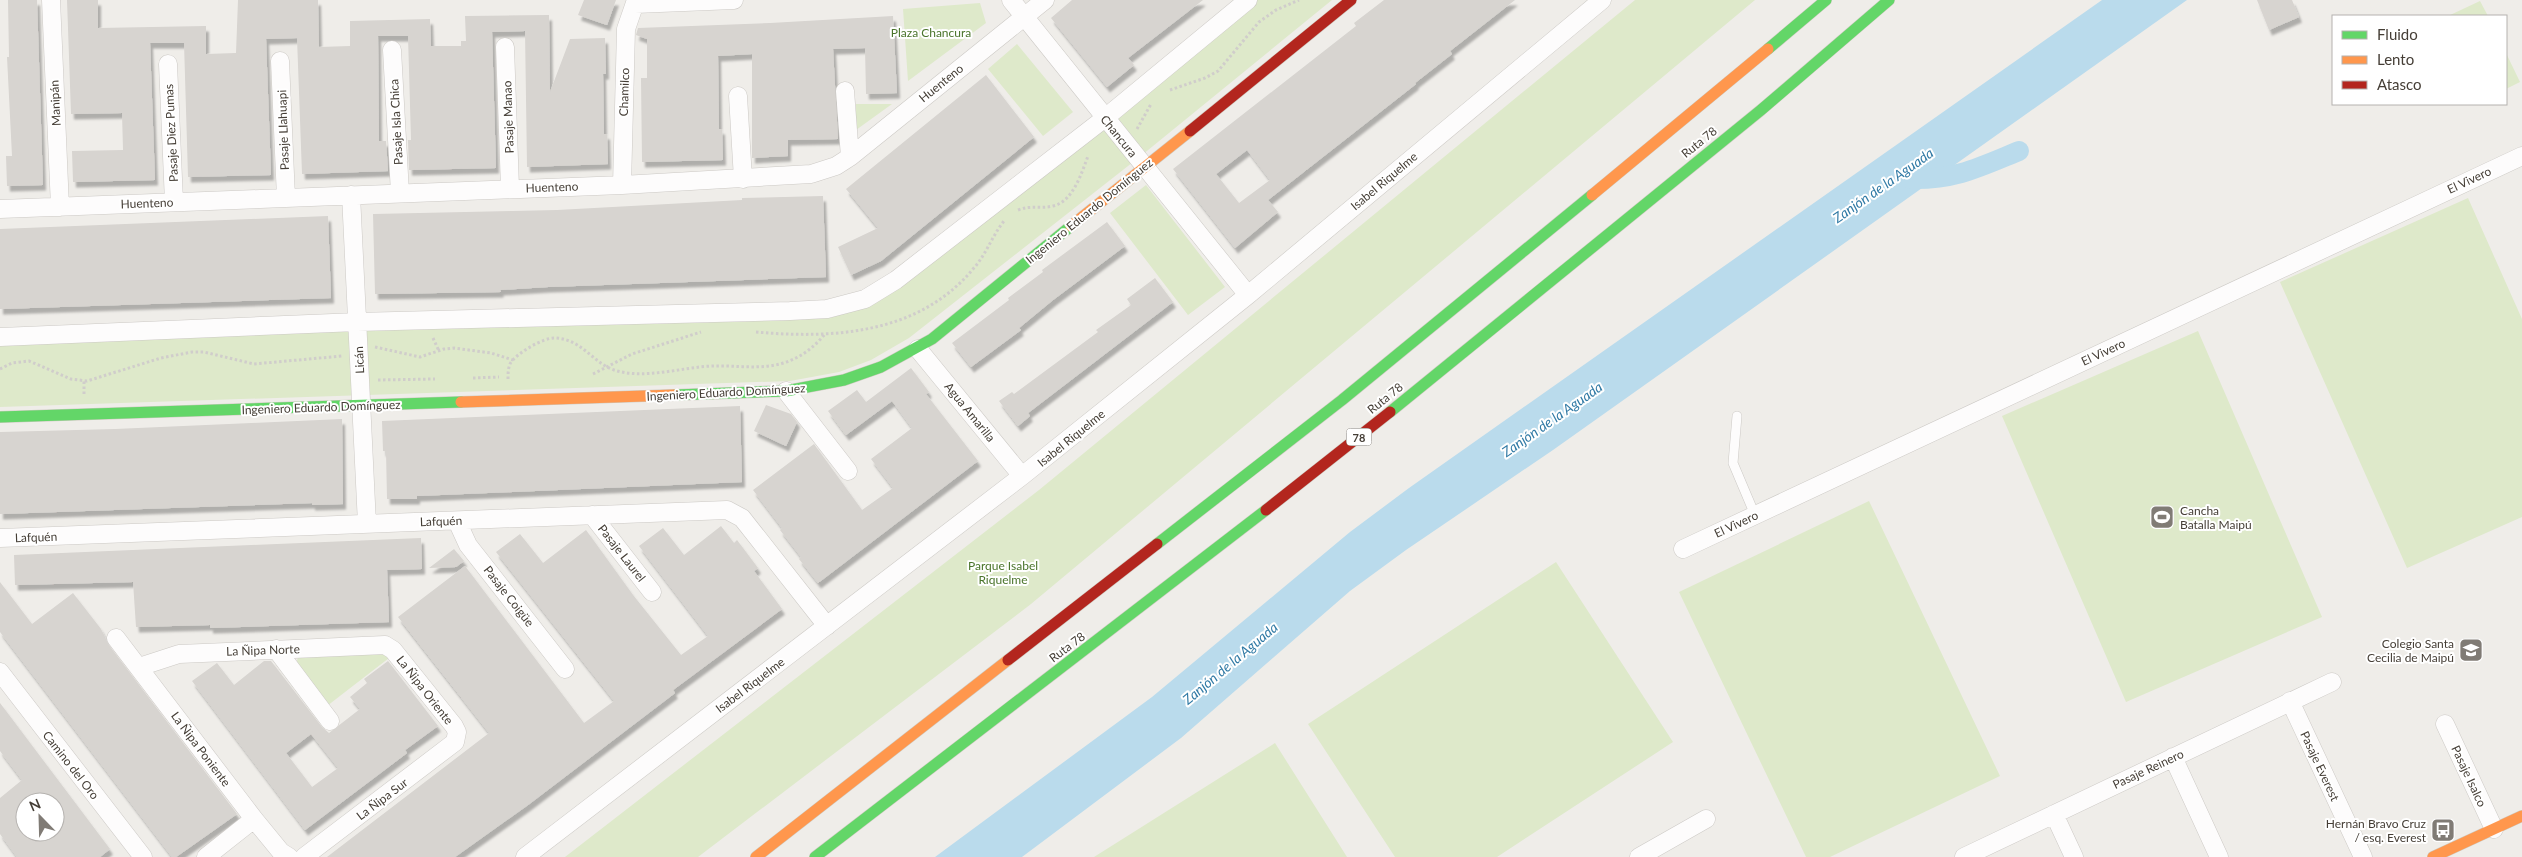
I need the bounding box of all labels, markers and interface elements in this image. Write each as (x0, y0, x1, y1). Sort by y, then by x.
legend (2332, 15, 2507, 105)
park label: Plaza Chancura (891, 25, 971, 40)
text: Fluido (2377, 25, 2418, 43)
text: Lento (2377, 50, 2414, 68)
street label: Huenteno (916, 60, 966, 105)
street label: Chamilco (616, 67, 632, 117)
text: Atasco (2377, 75, 2422, 93)
street label: Pasaje Isla Chica (386, 79, 406, 165)
street label: Manipán (46, 80, 64, 126)
street label: Pasaje Manao (499, 80, 517, 154)
street label: Pasaje Diez Pumas (161, 84, 181, 182)
street label: Pasaje Llahuapi (274, 89, 292, 170)
street label: Chancura (1097, 112, 1141, 160)
street label: Ruta 78 (1678, 123, 1720, 161)
water label: Zanjón de la Aguada (1829, 144, 1936, 227)
street label: Isabel Riquelme (1348, 149, 1420, 213)
street label: Ingeniero Eduardo Domínguez (1022, 155, 1156, 267)
street label: El Vivero (2445, 163, 2493, 197)
street label: Huenteno (525, 179, 579, 195)
street label: Huenteno (120, 195, 174, 211)
street label: El Vivero (2079, 335, 2127, 369)
street label: Licán (351, 346, 367, 374)
water label: Zanjón de la Aguada (1498, 378, 1605, 461)
street label: Agua Amarilla (941, 379, 999, 445)
street label: Ruta 78 (1364, 379, 1406, 417)
street label: Ingeniero Eduardo Domínguez (646, 380, 806, 404)
street label: Ingeniero Eduardo Domínguez (241, 397, 401, 417)
street label: Isabel Riquelme (1034, 406, 1108, 470)
road number: 78 (1346, 428, 1372, 446)
place label: Cancha Batalla Maipú (2180, 503, 2252, 532)
sports icon: Cancha Batalla Maipú (2149, 504, 2175, 530)
street label: El Vivero (1712, 507, 1760, 541)
street label: Lafquén (420, 513, 462, 529)
street label: Pasaje Laurel (595, 521, 649, 585)
street label: Lafquén (15, 529, 57, 545)
park label: Parque Isabel Riquelme (968, 558, 1038, 587)
street label: Pasaje Coigüe (481, 563, 537, 629)
water label: Zanjón de la Aguada (1178, 618, 1281, 708)
street label: Ruta 78 (1046, 629, 1088, 665)
place label: Colegio Santa Cecilia de Maipú (2367, 636, 2454, 665)
school or university icon: Colegio Santa Cecilia de Maipú (2458, 637, 2484, 663)
street label: La Ñipa Norte (226, 641, 300, 659)
street label: La Ñipa Oriente (393, 653, 457, 727)
street label: Isabel Riquelme (713, 654, 787, 716)
street label: La Ñipa Poniente (168, 709, 234, 789)
street label: Camino del Oro (40, 728, 102, 802)
street label: Pasaje Everest (2297, 729, 2343, 804)
street label: Pasaje Isalco (2448, 743, 2490, 809)
street label: Pasaje Reinero (2110, 746, 2186, 792)
street label: La Ñipa Sur (353, 774, 411, 823)
north arrow (15, 792, 65, 842)
text: N (26, 795, 43, 815)
place label: Hernán Bravo Cruz / esq. Everest (2326, 816, 2427, 845)
bus stop icon: Hernán Bravo Cruz / esq. Everest (2430, 817, 2456, 843)

